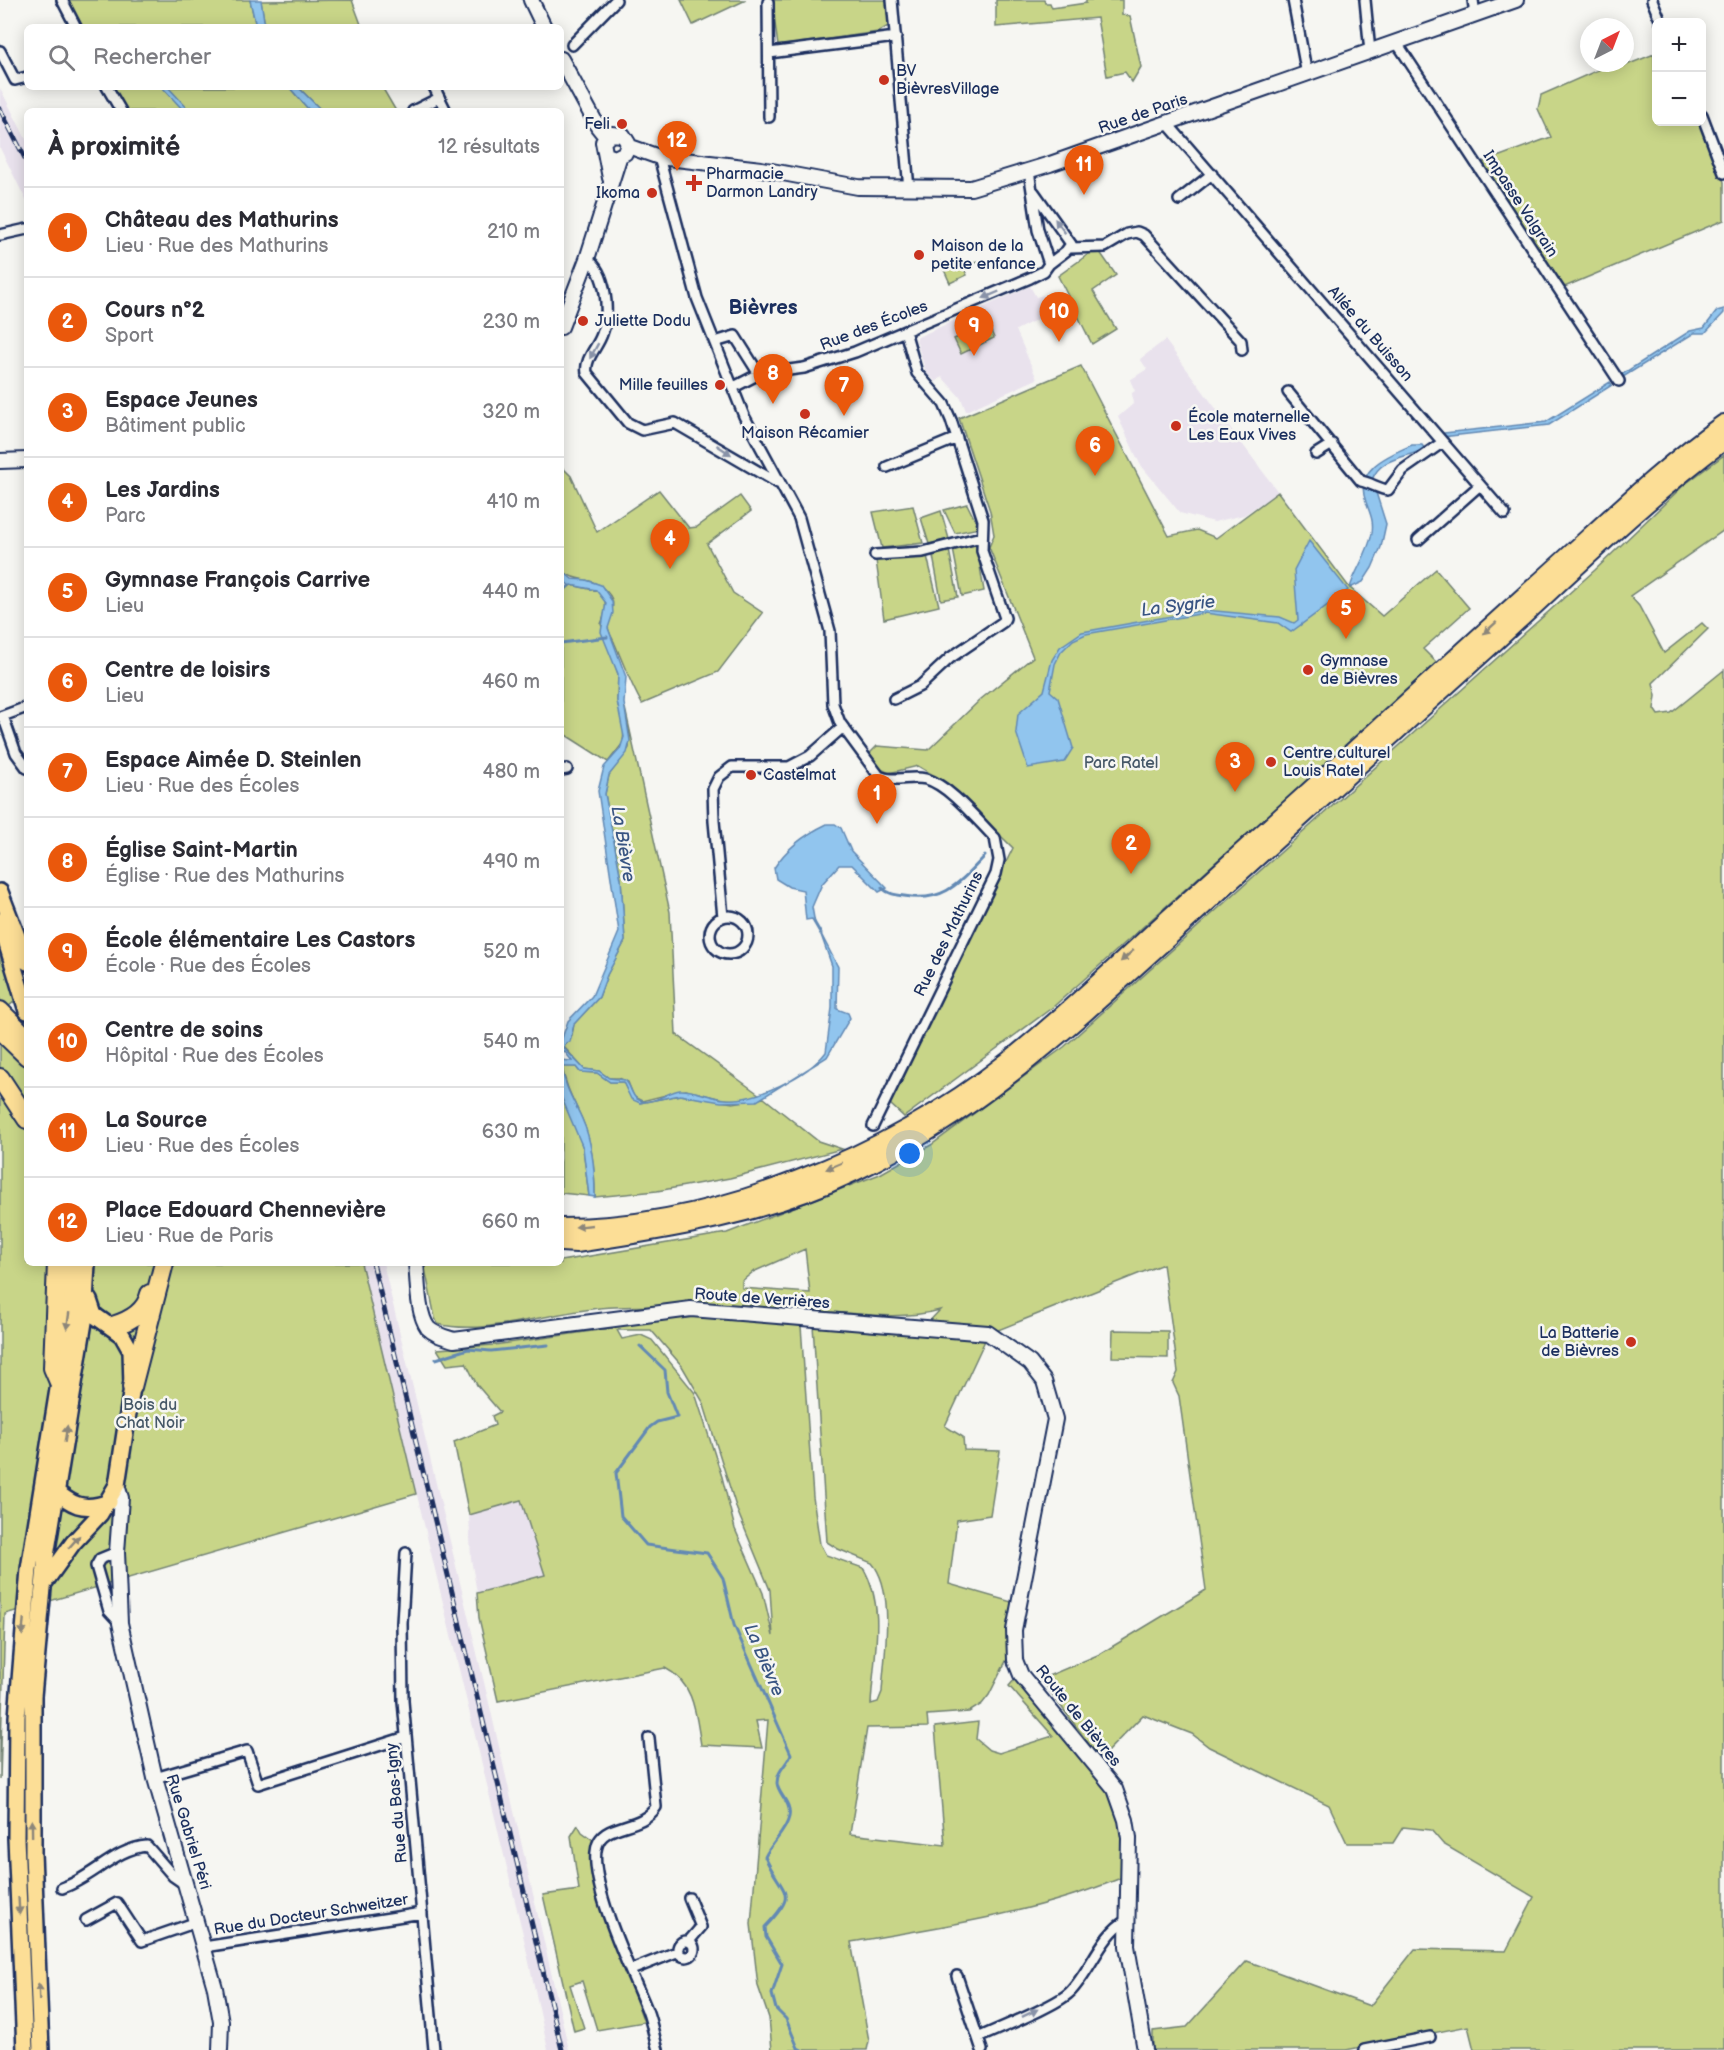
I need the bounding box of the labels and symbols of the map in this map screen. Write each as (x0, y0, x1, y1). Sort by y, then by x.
north arrow (1580, 18, 1634, 72)
place label: BV BièvresVillage (896, 62, 1000, 99)
marker: BV BièvresVillage (877, 73, 891, 87)
street label: Rue de Paris (1096, 90, 1190, 138)
place label: Feli (584, 115, 610, 134)
marker: Feli (615, 117, 629, 131)
pin: 12 (658, 122, 696, 171)
pin: 11 (1064, 146, 1104, 195)
street label: Impasse Valgrain (1478, 147, 1562, 261)
place label: Pharmacie Darmon Landry (706, 165, 818, 202)
marker: Pharmacie Darmon Landry (687, 176, 701, 190)
place label: Ikoma (596, 184, 640, 203)
marker: Ikoma (645, 186, 659, 200)
one-way arrow (1055, 218, 1066, 234)
place label: Maison de la petite enfance (931, 237, 1036, 274)
marker: Maison de la petite enfance (912, 248, 926, 262)
street label: Allée du Buisson (1323, 282, 1417, 386)
one-way arrow (982, 291, 1000, 300)
pin: 10 (1040, 292, 1078, 342)
street label: Rue des Écoles (817, 295, 931, 355)
district label: Bièvres (728, 296, 798, 320)
pin: 9 (954, 306, 994, 356)
place label: Juliette Dodu (595, 312, 691, 331)
marker: Juliette Dodu (576, 314, 590, 328)
one-way arrow (589, 343, 599, 360)
pin: 8 (754, 354, 792, 404)
pin: 7 (824, 366, 864, 416)
place label: Mille feuilles (619, 376, 708, 395)
marker: Mille feuilles (713, 378, 727, 392)
place label: École maternelle Les Eaux Vives (1188, 406, 1311, 445)
marker: Maison Récamier (798, 407, 812, 421)
marker: École maternelle Les Eaux Vives (1169, 419, 1183, 433)
place label: Maison Récamier (741, 424, 869, 443)
pin: 6 (1076, 426, 1114, 476)
one-way arrow (716, 445, 732, 456)
pin: 4 (650, 520, 690, 569)
pin: 5 (1326, 590, 1366, 639)
water label: La Sygrie (1140, 591, 1216, 621)
one-way arrow (1483, 621, 1498, 634)
place label: Gymnase de Bièvres (1320, 652, 1398, 689)
marker: Gymnase de Bièvres (1301, 663, 1315, 677)
pin: 3 (1216, 742, 1254, 792)
place label: Centre culturel Louis Ratel (1283, 744, 1390, 781)
park label: Parc Ratel (1084, 754, 1158, 773)
marker: Centre culturel Louis Ratel (1264, 755, 1278, 769)
place label: Castelmat (763, 766, 836, 785)
marker: Castelmat (744, 768, 758, 782)
pin: 1 (858, 774, 896, 824)
water label: La Bièvre (607, 805, 639, 883)
pin: 2 (1112, 824, 1150, 874)
street label: Rue des Mathurins (910, 868, 988, 1000)
one-way arrow (1120, 949, 1135, 963)
your location (895, 1139, 924, 1168)
one-way arrow (825, 1162, 843, 1171)
one-way arrow (575, 1221, 594, 1231)
street label: Route de Verrières (694, 1285, 831, 1313)
one-way arrow (64, 1312, 73, 1331)
place label: La Batterie de Bièvres (1539, 1324, 1620, 1361)
marker: La Batterie de Bièvres (1624, 1335, 1638, 1349)
park label: Bois du Chat Noir (115, 1396, 185, 1433)
one-way arrow (62, 1424, 71, 1443)
one-way arrow (68, 1534, 81, 1550)
one-way arrow (18, 1617, 28, 1636)
water label: La Bièvre (739, 1621, 789, 1699)
street label: Route de Bièvres (1031, 1661, 1125, 1771)
street label: Rue du Bas-Igny (382, 1741, 412, 1864)
street label: Rue Gabriel Péri (161, 1772, 215, 1892)
one-way arrow (27, 1818, 37, 1837)
street label: Rue du Docteur Schweitzer (212, 1890, 410, 1940)
one-way arrow (15, 1896, 24, 1915)
one-way arrow (34, 1982, 44, 2001)
one-way arrow (1022, 2008, 1039, 2017)

